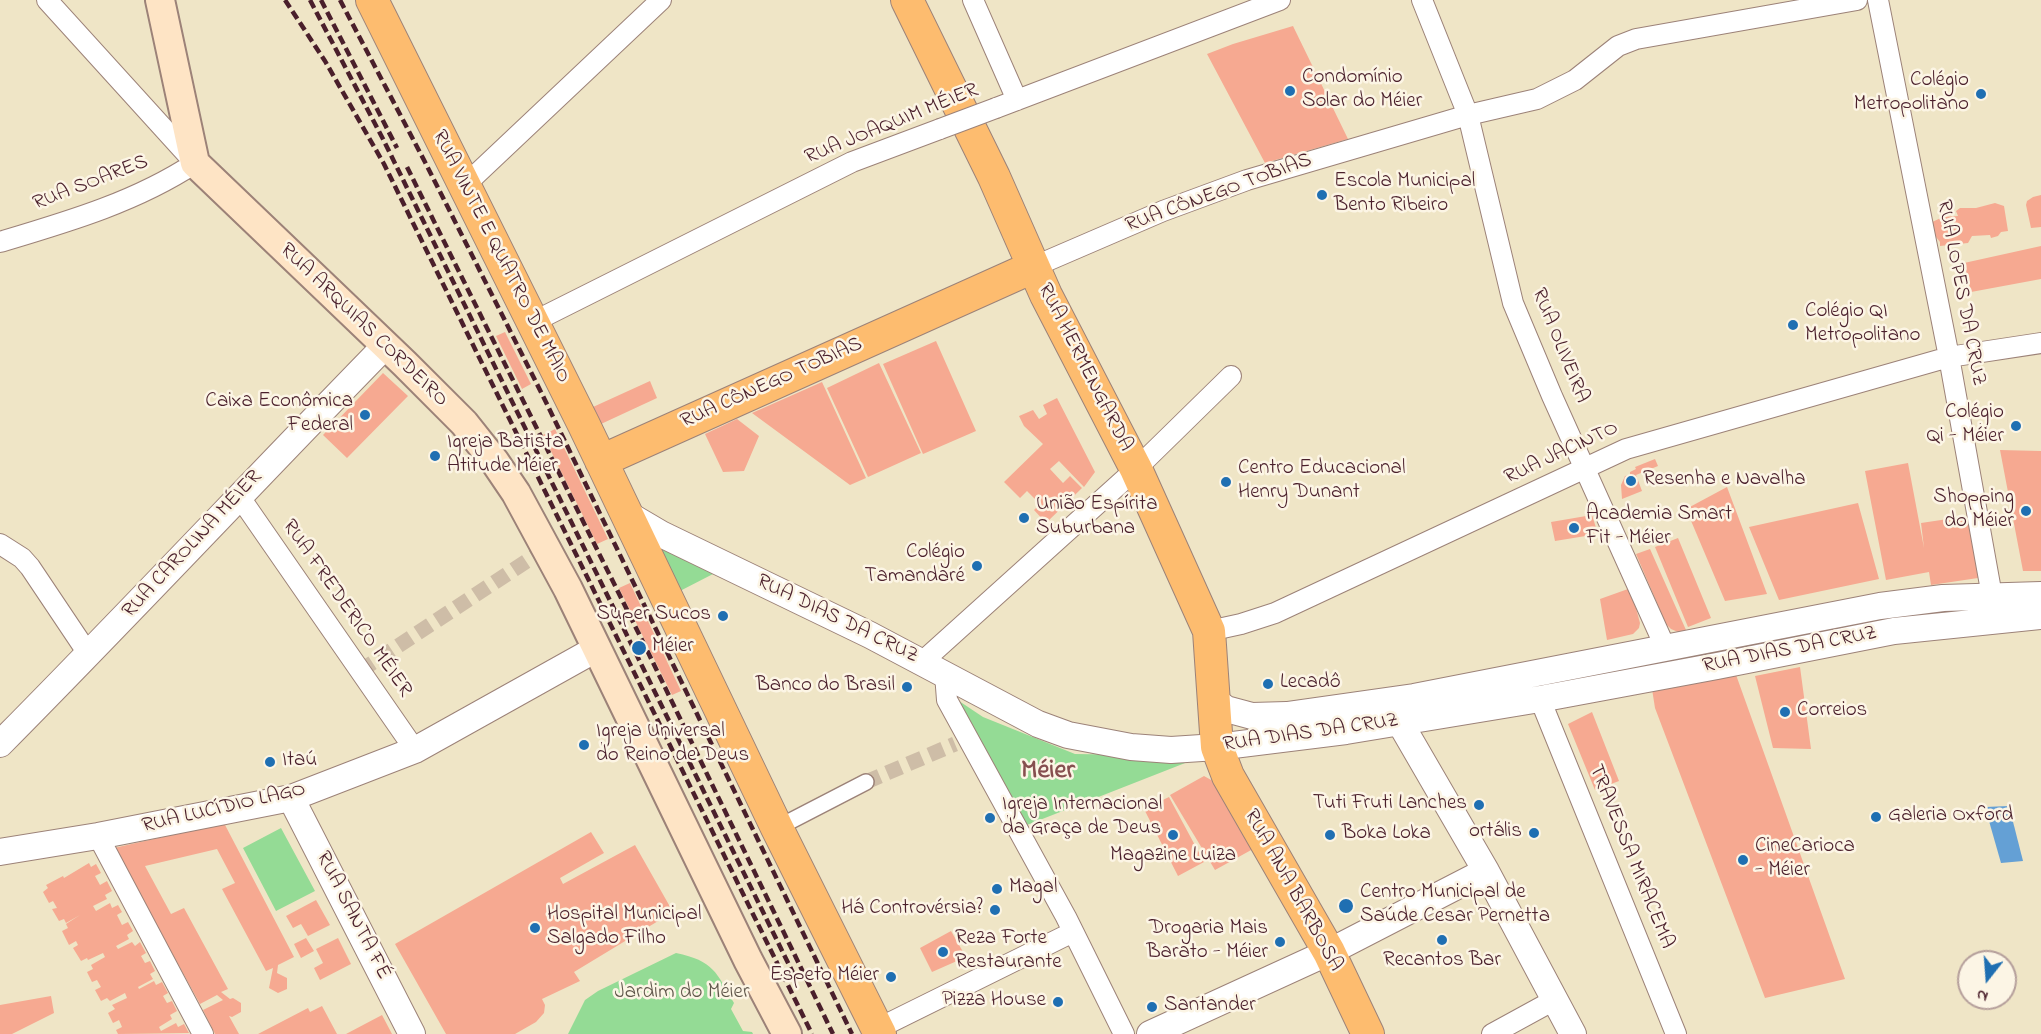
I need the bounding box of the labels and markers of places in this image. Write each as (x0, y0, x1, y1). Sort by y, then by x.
place label: Condomínio Solar do Méier (1302, 66, 1422, 116)
place label: Colégio Metropolitano (1854, 69, 1969, 119)
marker: Condomínio Solar do Méier (1283, 84, 1297, 98)
marker: Colégio Metropolitano (1974, 87, 1988, 101)
place label: Escola Municipal Bento Ribeiro (1334, 170, 1475, 220)
marker: Escola Municipal Bento Ribeiro (1315, 188, 1329, 202)
place label: Colégio QI Metropolitano (1805, 300, 1920, 350)
marker: Colégio QI Metropolitano (1786, 318, 1800, 332)
place label: Caixa Econômica Federal (205, 390, 353, 440)
place label: Colégio Qi - Méier (1926, 401, 2004, 451)
marker: Caixa Econômica Federal (358, 408, 372, 422)
marker: Colégio Qi - Méier (2009, 419, 2023, 433)
place label: Igreja Batista Atitude Méier (447, 431, 563, 481)
marker: Igreja Batista Atitude Méier (428, 449, 442, 463)
place label: Centro Educacional Henry Dunant (1238, 457, 1405, 507)
place label: Resenha e Navalha (1643, 468, 1805, 494)
marker: Resenha e Navalha (1624, 474, 1638, 488)
marker: Centro Educacional Henry Dunant (1219, 475, 1233, 489)
place label: Shopping do Méier (1933, 486, 2014, 536)
place label: União Espírita Suburbana (1036, 493, 1158, 543)
place label: Academia Smart Fit - Méier (1586, 503, 1732, 553)
marker: Shopping do Méier (2019, 504, 2033, 518)
marker: União Espírita Suburbana (1017, 511, 1031, 525)
marker: Academia Smart Fit - Méier (1567, 521, 1581, 535)
place label: Colégio Tamandaré (865, 541, 965, 591)
marker: Colégio Tamandaré (970, 559, 984, 573)
place label: Super Sucos (597, 603, 711, 629)
marker: Super Sucos (716, 609, 730, 623)
place label: Méier (652, 635, 694, 661)
marker: Méier (630, 639, 648, 657)
place label: Lecadô (1280, 671, 1341, 697)
place label: Banco do Brasil (756, 674, 895, 700)
marker: Lecadô (1261, 677, 1275, 691)
marker: Banco do Brasil (900, 680, 914, 694)
place label: Correios (1797, 699, 1867, 725)
marker: Correios (1778, 705, 1792, 719)
place label: Igreja Universal do Reino de Deus (596, 720, 749, 770)
marker: Igreja Universal do Reino de Deus (577, 738, 591, 752)
place label: Itaú (282, 749, 317, 775)
marker: Itaú (263, 755, 277, 769)
place label: Tuti Fruti Lanches (1313, 792, 1467, 818)
place label: Igreja Internacional da Graça de Deus (1002, 793, 1162, 843)
marker: Tuti Fruti Lanches (1472, 798, 1486, 812)
place label: Galeria Oxford (1888, 804, 2013, 830)
marker: Galeria Oxford (1869, 810, 1883, 824)
marker: Igreja Internacional da Graça de Deus (983, 811, 997, 825)
place label: ortális (1469, 820, 1522, 846)
place label: Boka Loka (1342, 822, 1431, 848)
marker: ortális (1527, 826, 1541, 840)
marker: Magazine Luiza (1166, 828, 1180, 842)
marker: Boka Loka (1323, 828, 1337, 842)
place label: CineCarioca - Méier (1755, 835, 1855, 885)
place label: Magazine Luiza (1110, 844, 1236, 870)
marker: CineCarioca - Méier (1736, 853, 1750, 867)
place label: Magal (1009, 876, 1057, 902)
place label: Centro Municipal de Saúde Cesar Pernetta (1360, 881, 1550, 931)
marker: Magal (990, 882, 1004, 896)
place label: Há Controvérsia? (841, 897, 983, 923)
marker: Centro Municipal de Saúde Cesar Pernetta (1337, 897, 1355, 915)
place label: Hospital Municipal Salgado Filho (547, 903, 701, 953)
marker: Há Controvérsia? (988, 903, 1002, 917)
place label: Drogaria Mais Barato - Méier (1146, 917, 1268, 967)
marker: Hospital Municipal Salgado Filho (528, 921, 542, 935)
place label: Reza Forte Restaurante (955, 927, 1062, 977)
marker: Recantos Bar (1435, 933, 1449, 947)
marker: Drogaria Mais Barato - Méier (1273, 935, 1287, 949)
marker: Reza Forte Restaurante (936, 945, 950, 959)
place label: Recantos Bar (1383, 949, 1501, 975)
place label: Espeto Méier (770, 964, 879, 990)
marker: Espeto Méier (884, 970, 898, 984)
place label: Pizza House (942, 989, 1046, 1015)
place label: Santander (1164, 994, 1256, 1020)
marker: Pizza House (1051, 995, 1065, 1009)
marker: Santander (1145, 1000, 1159, 1014)

